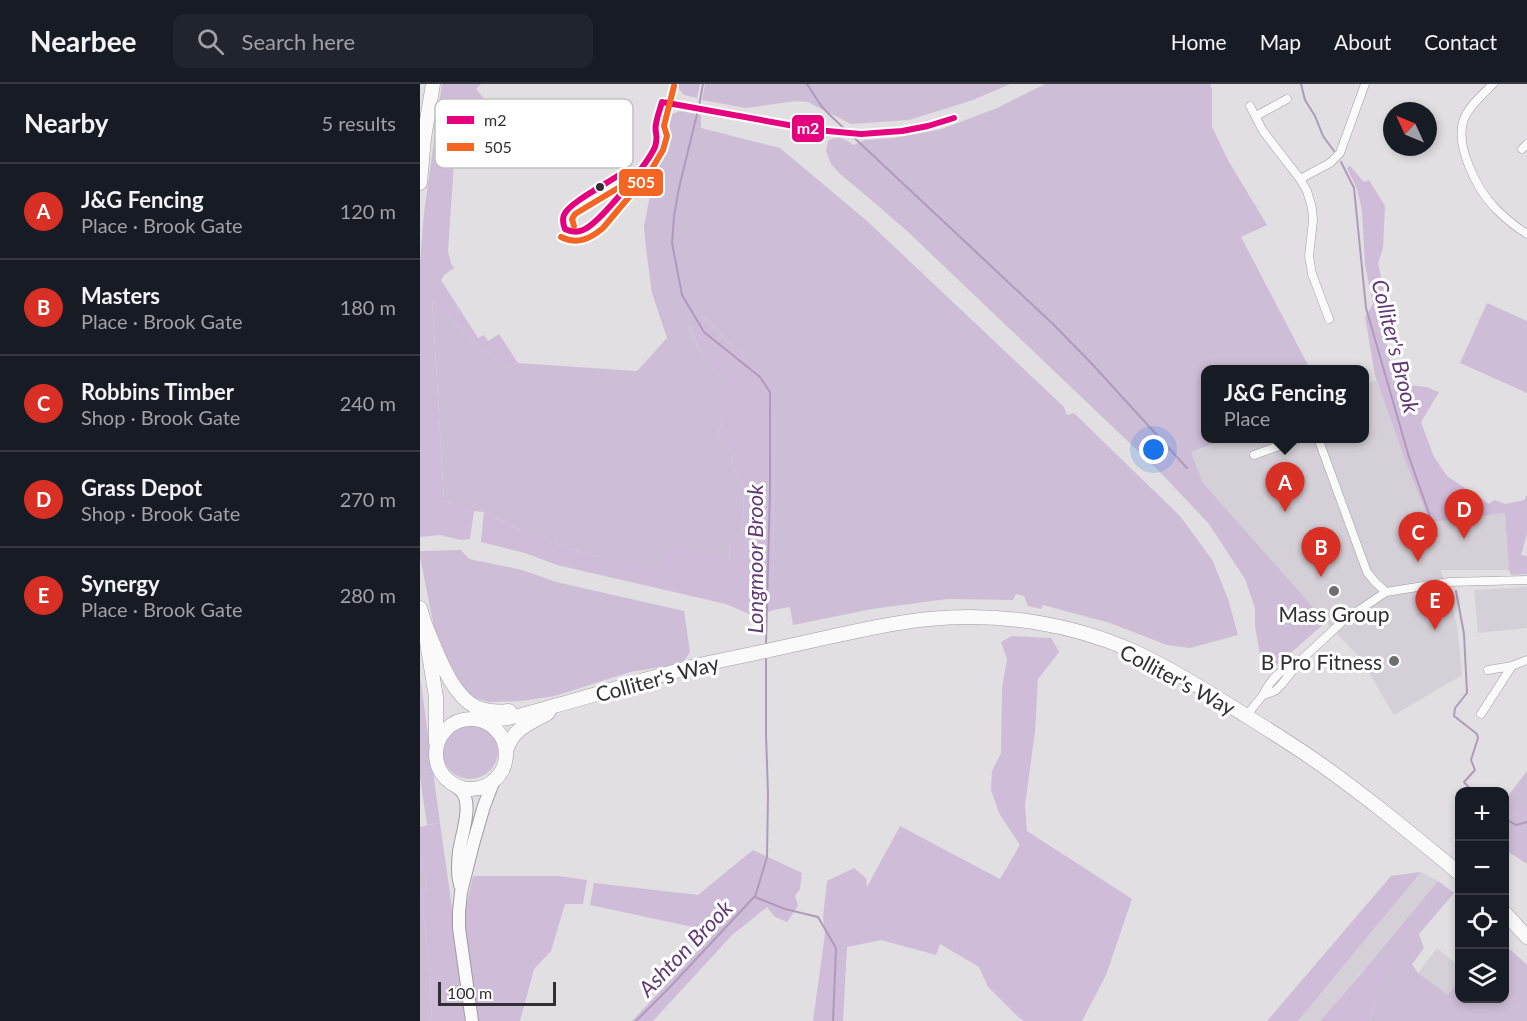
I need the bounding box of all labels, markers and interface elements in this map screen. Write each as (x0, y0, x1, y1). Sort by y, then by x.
search box (173, 14, 593, 68)
text: Nearbee (30, 24, 137, 58)
icon: search (194, 25, 227, 58)
text: Search here (242, 28, 355, 55)
text: Home (1171, 29, 1227, 54)
text: Map (1260, 29, 1301, 54)
text: About (1334, 29, 1391, 54)
text: Contact (1424, 29, 1497, 54)
legend (435, 99, 633, 168)
north arrow (1383, 102, 1437, 156)
text: Nearby (24, 107, 109, 139)
text: m2 (484, 110, 506, 129)
text: 5 results (321, 111, 396, 135)
line badge: m2 (791, 114, 825, 143)
text: m2 (797, 118, 819, 137)
text: 505 (484, 137, 512, 156)
line badge: 505 (618, 168, 664, 197)
text: 505 (627, 172, 655, 191)
unlabelled marker (594, 181, 606, 193)
text: J&G Fencing (81, 186, 204, 213)
text: A (37, 199, 50, 223)
text: 120 m (340, 199, 396, 223)
text: Place · Brook Gate (81, 213, 243, 237)
water label: Colliter's Brook (1366, 276, 1426, 416)
text: Masters (81, 282, 160, 309)
text: B (37, 295, 50, 319)
text: 180 m (340, 295, 396, 319)
text: Place · Brook Gate (81, 309, 243, 333)
popup (1201, 365, 1369, 443)
text: Robbins Timber (81, 378, 234, 405)
text: J&G Fencing (1224, 379, 1346, 406)
text: C (37, 391, 50, 415)
text: 240 m (340, 391, 396, 415)
text: Shop · Brook Gate (81, 405, 240, 429)
text: Place (1224, 406, 1270, 430)
your location (1139, 435, 1168, 464)
pin: A (1266, 462, 1304, 512)
text: Grass Depot (81, 474, 202, 501)
water label: Longmoor Brook (741, 484, 768, 634)
text: D (36, 487, 51, 511)
text: 270 m (340, 487, 396, 511)
pin: D (1444, 490, 1484, 539)
text: Shop · Brook Gate (81, 501, 240, 525)
pin: C (1398, 512, 1438, 562)
pin: B (1302, 528, 1340, 577)
text: Synergy (81, 570, 160, 597)
pin: E (1416, 580, 1454, 630)
text: E (38, 583, 49, 607)
text: 280 m (340, 583, 396, 607)
marker: Mass Group (1327, 584, 1341, 598)
text: Place · Brook Gate (81, 597, 243, 621)
place label: Mass Group (1279, 601, 1389, 626)
street label: Colliter's Way (1116, 638, 1240, 720)
street label: Colliter's Way (593, 649, 722, 706)
place label: B Pro Fitness (1261, 649, 1382, 674)
marker: B Pro Fitness (1387, 654, 1401, 668)
map controls (1455, 787, 1509, 1003)
button: + (1455, 787, 1509, 841)
button: − (1455, 841, 1509, 895)
water label: Ashton Brook (632, 894, 738, 1002)
button: locate (1455, 895, 1509, 949)
button: layers (1455, 949, 1509, 1003)
scale bar (438, 979, 556, 1006)
text: 100 m (447, 983, 492, 1002)

